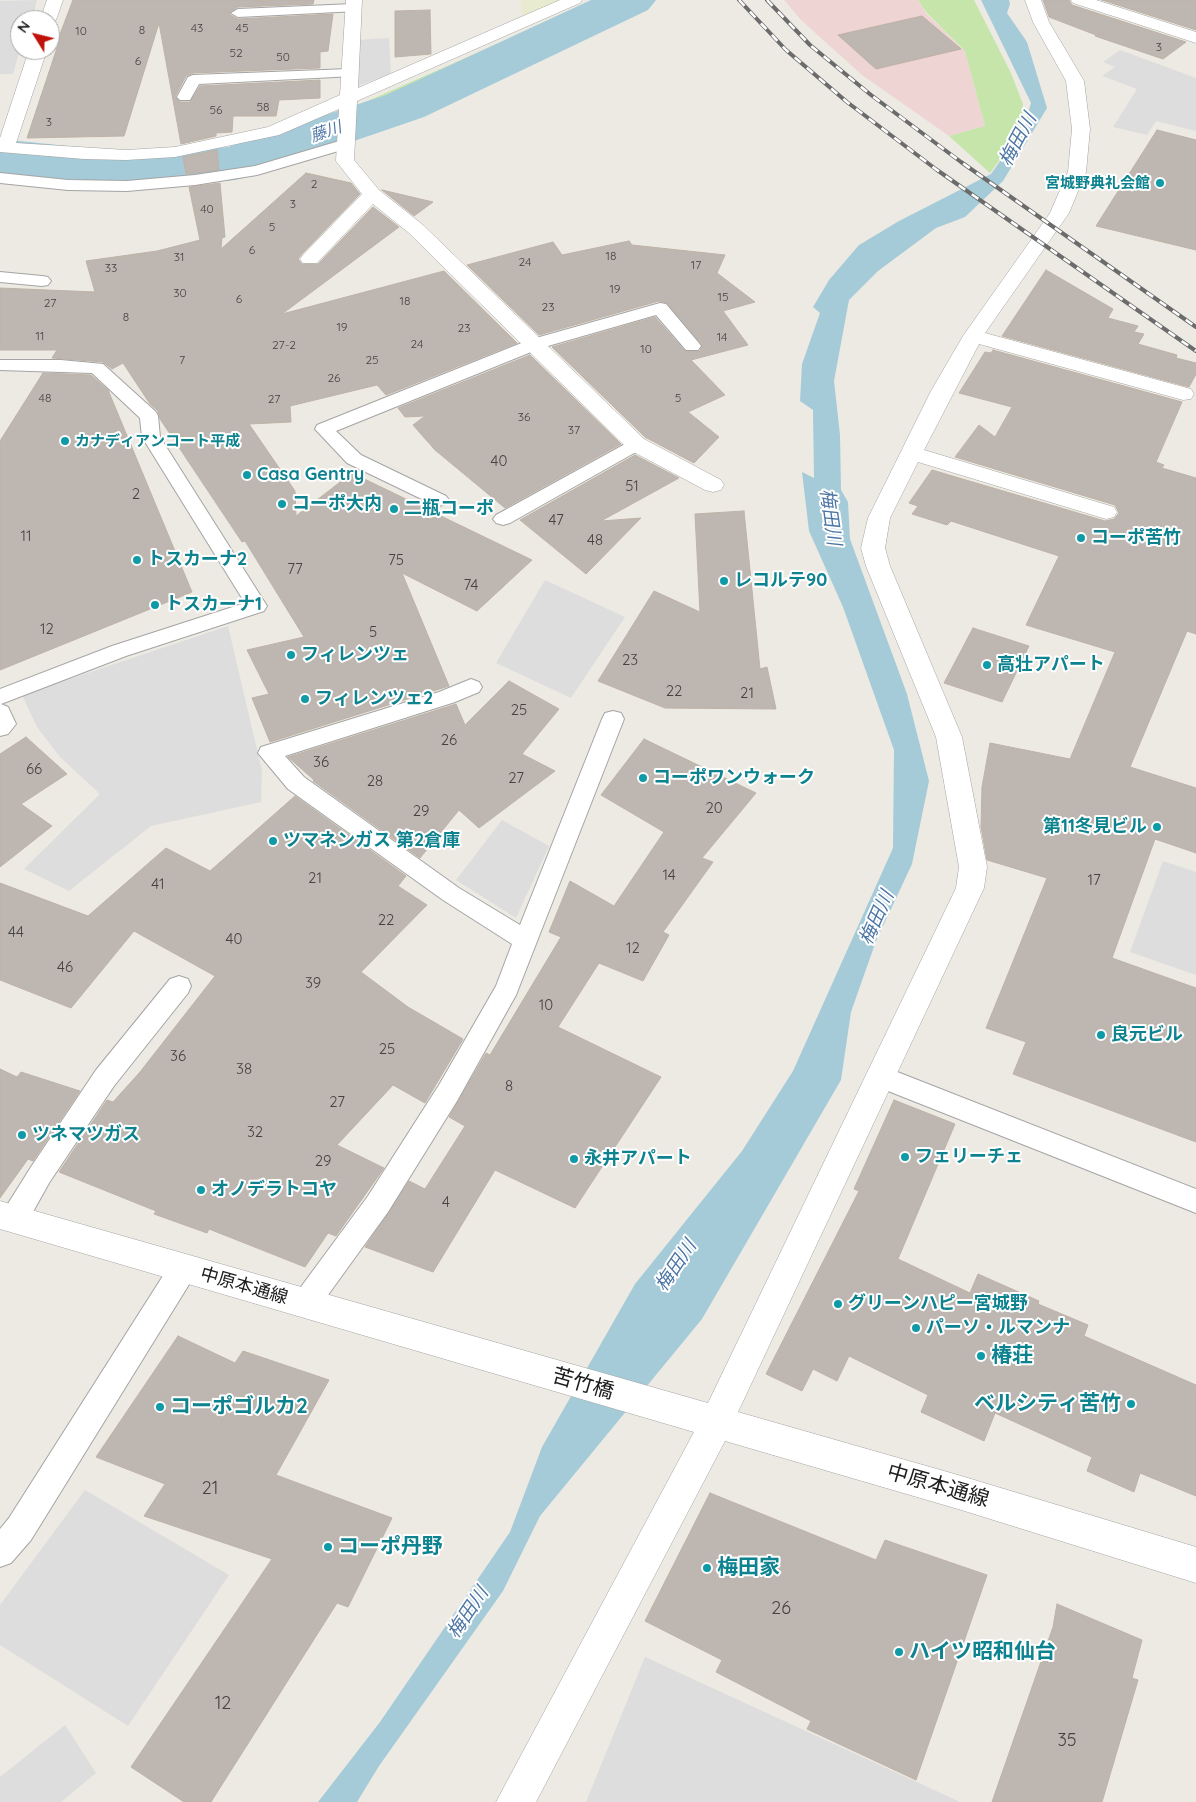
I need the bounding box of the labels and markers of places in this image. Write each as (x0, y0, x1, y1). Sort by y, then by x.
place label: 宮城野典礼会館 (1045, 174, 1150, 192)
marker: 宮城野典礼会館 (1154, 177, 1166, 189)
place label: カナディアンコート平成 (75, 432, 240, 450)
marker: カナディアンコート平成 (59, 435, 71, 447)
place label: Casa Gentry (257, 464, 364, 486)
marker: Casa Gentry (241, 469, 253, 481)
place label: コーポ大内 (292, 493, 382, 515)
marker: コーポ大内 (276, 498, 288, 510)
place label: 二瓶コーポ (404, 498, 494, 520)
marker: 二瓶コーポ (388, 503, 400, 515)
place label: コーポ苦竹 (1091, 527, 1181, 549)
marker: コーポ苦竹 (1075, 532, 1087, 544)
place label: トスカーナ2 (147, 549, 247, 571)
marker: トスカーナ2 (131, 554, 143, 566)
place label: レコルテ90 (734, 570, 827, 592)
marker: レコルテ90 (718, 575, 730, 587)
place label: トスカーナ1 (165, 594, 262, 616)
marker: トスカーナ1 (149, 599, 161, 611)
place label: フィレンツェ (301, 644, 409, 666)
marker: フィレンツェ (285, 649, 297, 661)
place label: 高壮アパート (997, 654, 1105, 676)
marker: 高壮アパート (981, 659, 993, 671)
place label: フィレンツェ2 (315, 688, 433, 710)
marker: フィレンツェ2 (299, 693, 311, 705)
place label: コーポワンウォーク (653, 767, 815, 789)
marker: コーポワンウォーク (637, 772, 649, 784)
place label: 第11冬見ビル (1043, 816, 1147, 838)
marker: 第11冬見ビル (1151, 821, 1163, 833)
place label: ツマネンガス 第2倉庫 (283, 830, 460, 852)
marker: ツマネンガス 第2倉庫 (267, 835, 279, 847)
place label: 良元ビル (1111, 1024, 1183, 1046)
marker: 良元ビル (1095, 1029, 1107, 1041)
place label: ツネマツガス (32, 1124, 140, 1146)
marker: ツネマツガス (16, 1129, 28, 1141)
place label: フェリーチェ (915, 1146, 1023, 1168)
place label: 永井アパート (584, 1148, 692, 1170)
marker: フェリーチェ (899, 1151, 911, 1163)
marker: 永井アパート (568, 1153, 580, 1165)
place label: オノデラトコヤ (211, 1179, 337, 1201)
marker: オノデラトコヤ (195, 1184, 207, 1196)
place label: グリーンハピー宮城野 (848, 1293, 1028, 1315)
marker: グリーンハピー宮城野 (832, 1298, 844, 1310)
place label: パーソ・ルマンナ (926, 1317, 1070, 1339)
marker: パーソ・ルマンナ (910, 1322, 922, 1334)
place label: 椿荘 (991, 1343, 1033, 1369)
marker: 椿荘 (975, 1350, 987, 1362)
place label: ベルシティ苦竹 (974, 1391, 1121, 1417)
place label: コーポゴルカ2 (170, 1394, 308, 1420)
marker: ベルシティ苦竹 (1125, 1398, 1137, 1410)
marker: コーポゴルカ2 (154, 1401, 166, 1413)
place label: コーポ丹野 (338, 1534, 443, 1560)
marker: コーポ丹野 (322, 1541, 334, 1553)
place label: 梅田家 (717, 1555, 780, 1581)
marker: 梅田家 (701, 1562, 713, 1574)
place label: ハイツ昭和仙台 (909, 1639, 1056, 1665)
marker: ハイツ昭和仙台 (893, 1646, 905, 1658)

